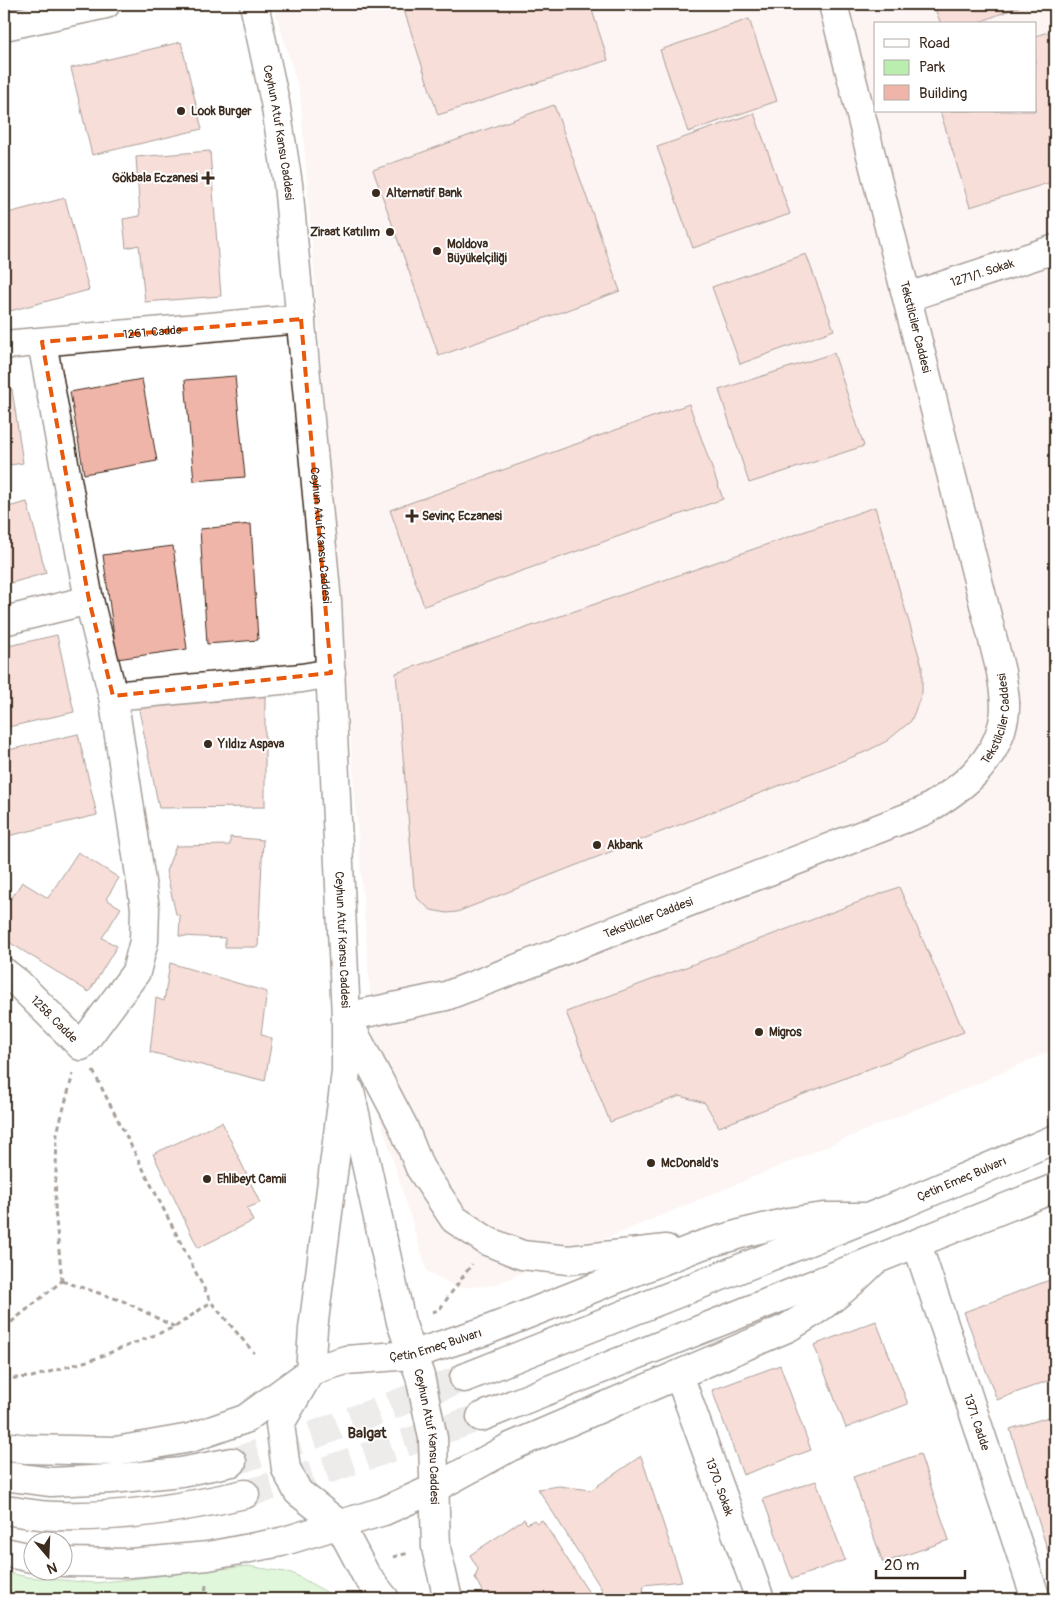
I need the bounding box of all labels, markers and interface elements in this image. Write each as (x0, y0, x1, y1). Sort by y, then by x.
legend (874, 22, 1036, 112)
text: Road (919, 34, 950, 53)
text: Park (919, 58, 946, 77)
street label: Ceyhun Atuf Kansu Caddesi (260, 64, 297, 201)
text: Building (919, 84, 967, 103)
place label: Look Burger (191, 104, 252, 119)
marker: Look Burger (175, 105, 187, 117)
place label: Gökbala Eczanesi (112, 171, 198, 186)
marker: Gökbala Eczanesi (202, 172, 214, 184)
place label: Alternatif Bank (386, 186, 463, 201)
marker: Alternatif Bank (370, 187, 382, 199)
place label: Ziraat Katılım (310, 225, 380, 240)
marker: Ziraat Katılım (384, 226, 396, 238)
place label: Moldova Büyükelçiliği (447, 237, 507, 266)
marker: Moldova Büyükelçiliği (431, 245, 443, 257)
street label: 1271/1. Sokak (949, 255, 1016, 290)
street label: Tekstilciler Caddesi (896, 279, 934, 375)
street label: 1261. Cadde (122, 322, 183, 342)
street label: Ceyhun Atuf Kansu Caddesi (307, 466, 335, 604)
place label: Sevinç Eczanesi (422, 509, 502, 524)
marker: Sevinç Eczanesi (406, 510, 418, 522)
street label: Tekstilciler Caddesi (978, 672, 1013, 767)
place label: Yıldız Aspava (217, 737, 285, 752)
marker: Yıldız Aspava (202, 738, 214, 750)
place label: Akbank (607, 838, 644, 853)
marker: Akbank (591, 839, 603, 851)
street label: Ceyhun Atuf Kansu Caddesi (332, 871, 353, 1008)
street label: Tekstilciler Caddesi (601, 894, 695, 942)
street label: 1258. Cadde (28, 993, 81, 1046)
place label: Migros (769, 1025, 802, 1040)
marker: Migros (753, 1026, 765, 1038)
street label: Çetin Emeç Bulvarı (915, 1153, 1009, 1204)
place label: McDonald's (661, 1156, 719, 1171)
marker: McDonald's (645, 1157, 657, 1169)
place label: Ehlibeyt Camii (217, 1172, 286, 1187)
marker: Ehlibeyt Camii (201, 1173, 213, 1185)
street label: Çetin Emeç Bulvarı (389, 1325, 484, 1364)
street label: Ceyhun Atuf Kansu Caddesi (411, 1367, 442, 1504)
street label: 1371. Cadde (960, 1392, 993, 1452)
district label: Balgat (347, 1424, 388, 1443)
street label: 1370. Sokak (702, 1456, 737, 1518)
north arrow (22, 1530, 72, 1580)
scale bar (876, 1548, 965, 1580)
text: 20 m (884, 1556, 919, 1575)
text: N (45, 1558, 59, 1577)

